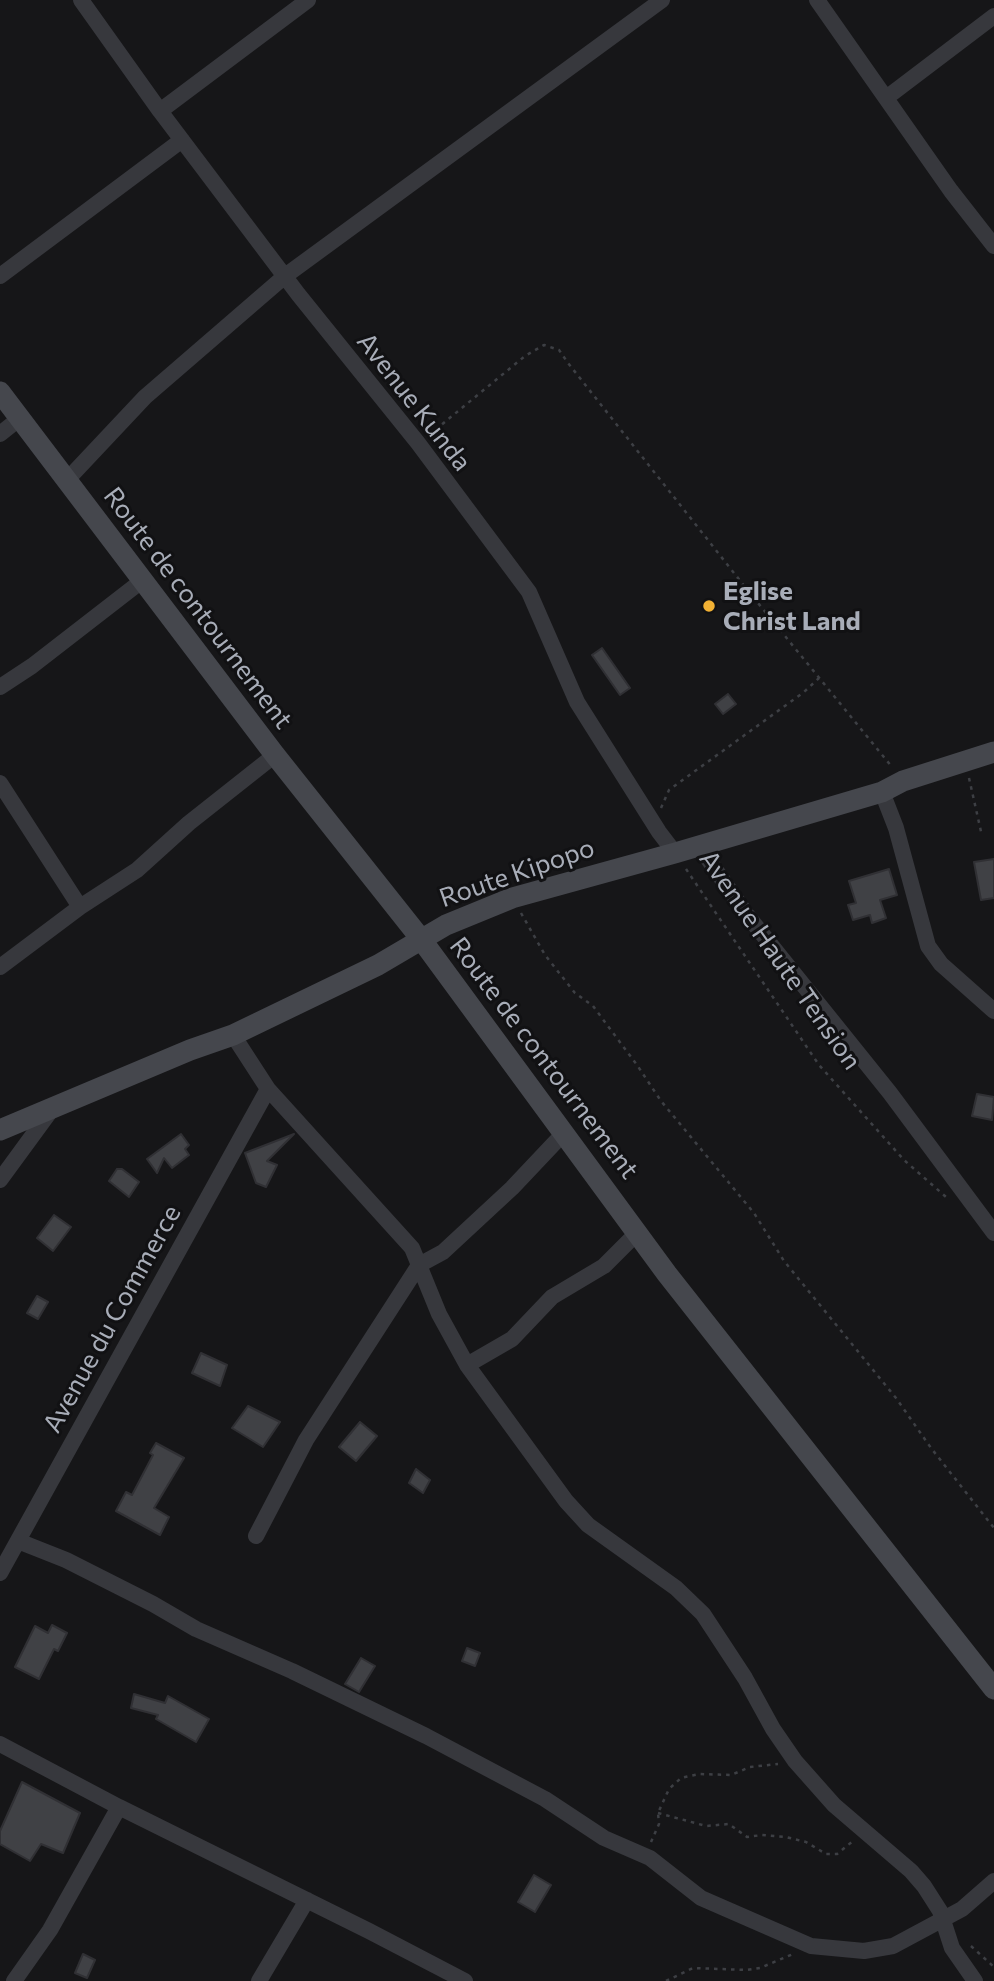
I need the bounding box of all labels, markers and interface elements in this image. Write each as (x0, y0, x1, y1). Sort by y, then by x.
street label: Avenue Kunda (350, 327, 478, 477)
street label: Route de contournement (97, 481, 299, 735)
place label: Eglise Christ Land (723, 575, 861, 636)
marker: Eglise Christ Land (701, 598, 717, 614)
street label: Route Kipopo (435, 832, 599, 914)
street label: Avenue Haute Tension (692, 844, 868, 1076)
street label: Route de contournement (443, 931, 645, 1185)
street label: Avenue du Commerce (37, 1200, 187, 1438)

